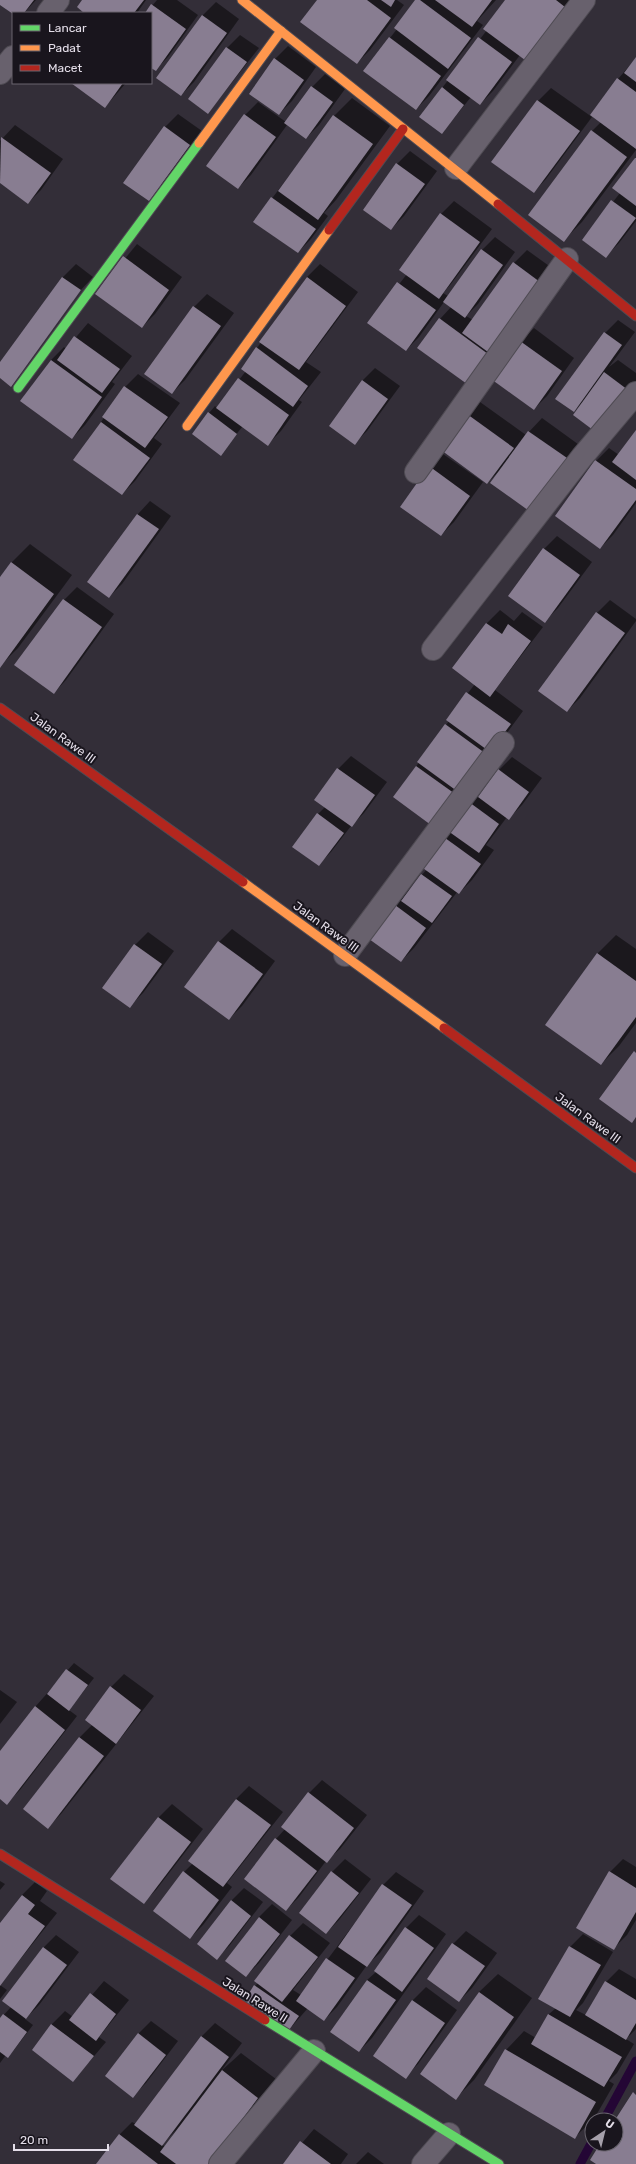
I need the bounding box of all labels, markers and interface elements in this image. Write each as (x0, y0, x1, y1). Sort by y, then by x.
legend (12, 12, 152, 84)
text: Lancar (48, 21, 87, 35)
text: Padat (48, 41, 81, 55)
text: Macet (48, 61, 82, 75)
street label: Jalan Rawe III (28, 710, 98, 766)
street label: Jalan Rawe III (291, 899, 361, 955)
street label: Jalan Rawe III (553, 1090, 623, 1146)
street label: Jalan Rawe II (220, 1974, 290, 2026)
north arrow (584, 2112, 624, 2152)
text: U (602, 2117, 616, 2132)
scale bar (14, 2126, 108, 2152)
text: 20 m (20, 2133, 48, 2147)

